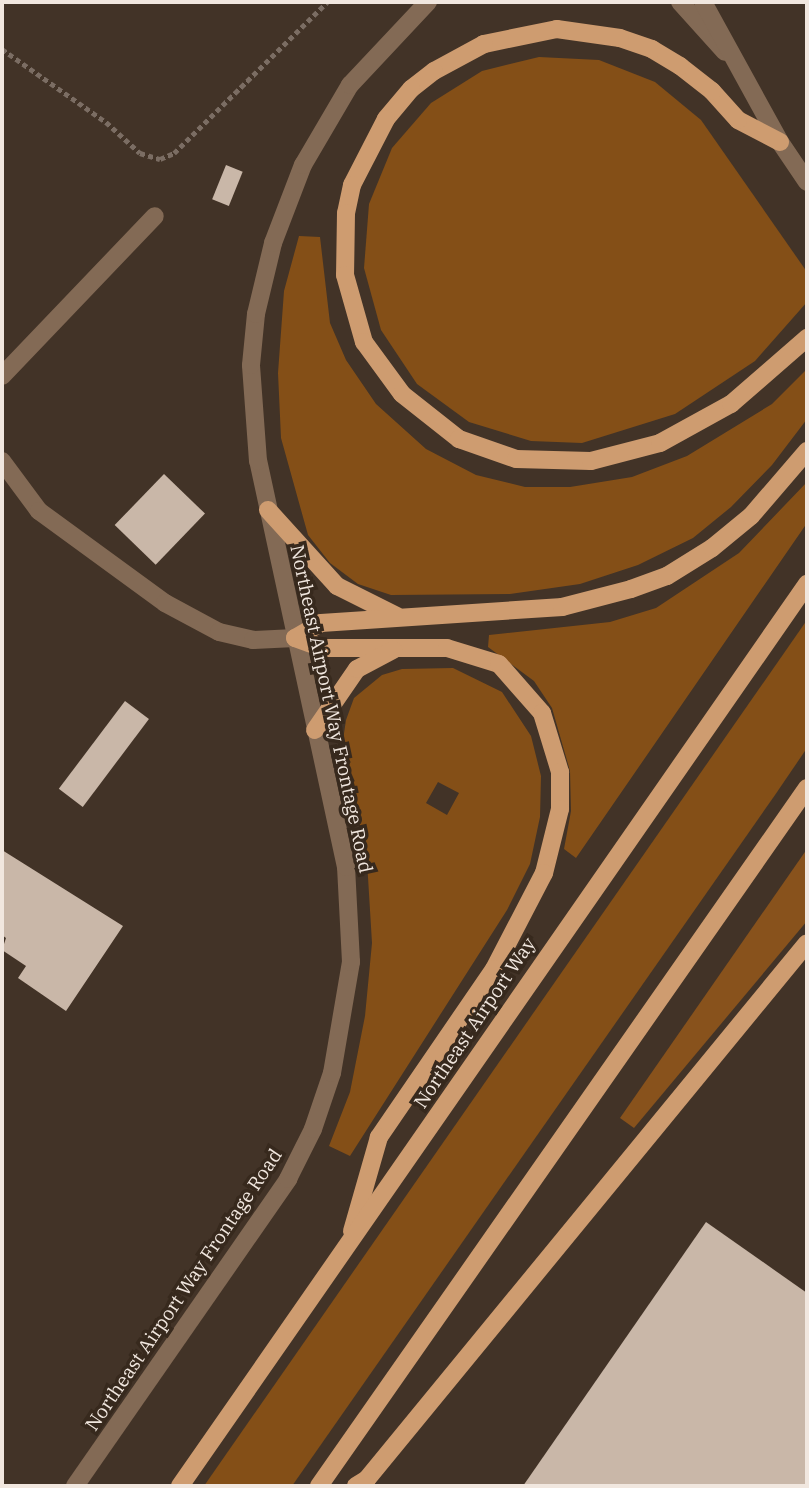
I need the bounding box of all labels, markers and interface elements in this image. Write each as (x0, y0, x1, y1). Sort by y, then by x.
street label: Northeast Airport Way Frontage Road (285, 543, 377, 875)
street label: Northeast Airport Way (409, 933, 541, 1113)
street label: Northeast Airport Way Frontage Road (81, 1145, 287, 1435)

